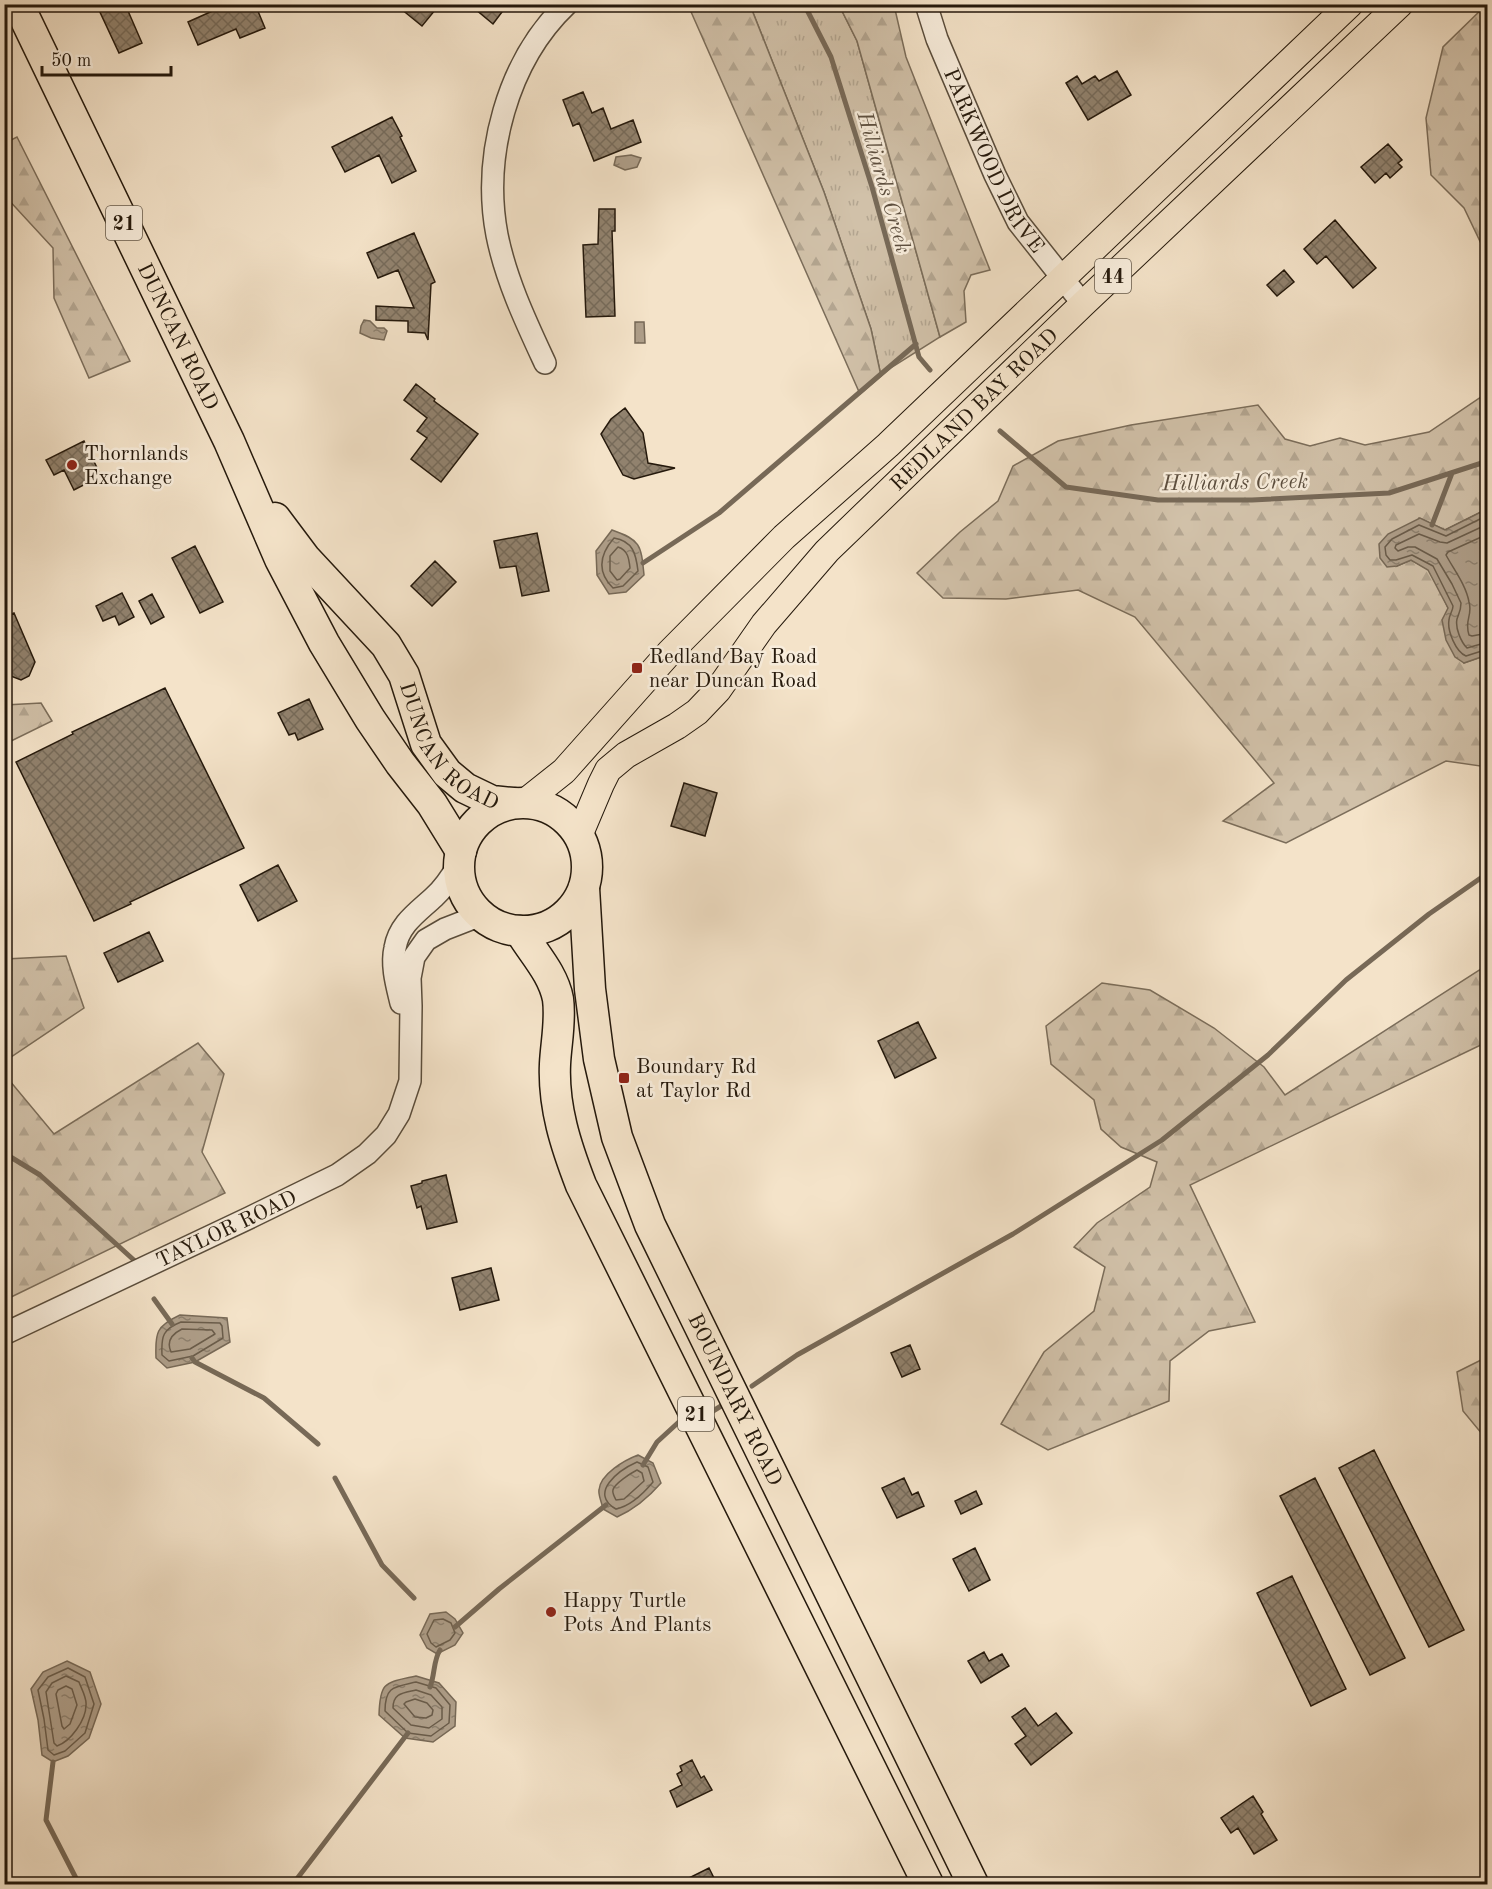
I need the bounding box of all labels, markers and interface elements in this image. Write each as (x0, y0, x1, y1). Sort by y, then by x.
scale bar (42, 39, 171, 77)
text: 50 m (51, 52, 91, 70)
street label: PARKWOOD DRIVE (939, 66, 1047, 257)
water label: Hilliards Creek (852, 108, 914, 256)
road number: 21 (106, 206, 142, 240)
road number: 44 (1095, 259, 1131, 293)
street label: DUNCAN ROAD (133, 260, 221, 414)
street label: REDLAND BAY ROAD (887, 325, 1063, 496)
place label: Thornlands Exchange (84, 444, 188, 489)
marker: Thornlands Exchange (65, 458, 79, 472)
water label: Hilliards Creek (1161, 471, 1309, 495)
place label: Redland Bay Road near Duncan Road (649, 647, 817, 692)
marker: Redland Bay Road near Duncan Road (630, 661, 644, 675)
street label: DUNCAN ROAD (395, 680, 502, 815)
place label: Boundary Rd at Taylor Rd (636, 1057, 756, 1102)
marker: Boundary Rd at Taylor Rd (617, 1071, 631, 1085)
street label: TAYLOR ROAD (153, 1187, 300, 1272)
street label: BOUNDARY ROAD (683, 1311, 785, 1489)
road number: 21 (678, 1397, 714, 1431)
place label: Happy Turtle Pots And Plants (563, 1591, 711, 1636)
marker: Happy Turtle Pots And Plants (544, 1605, 558, 1619)

